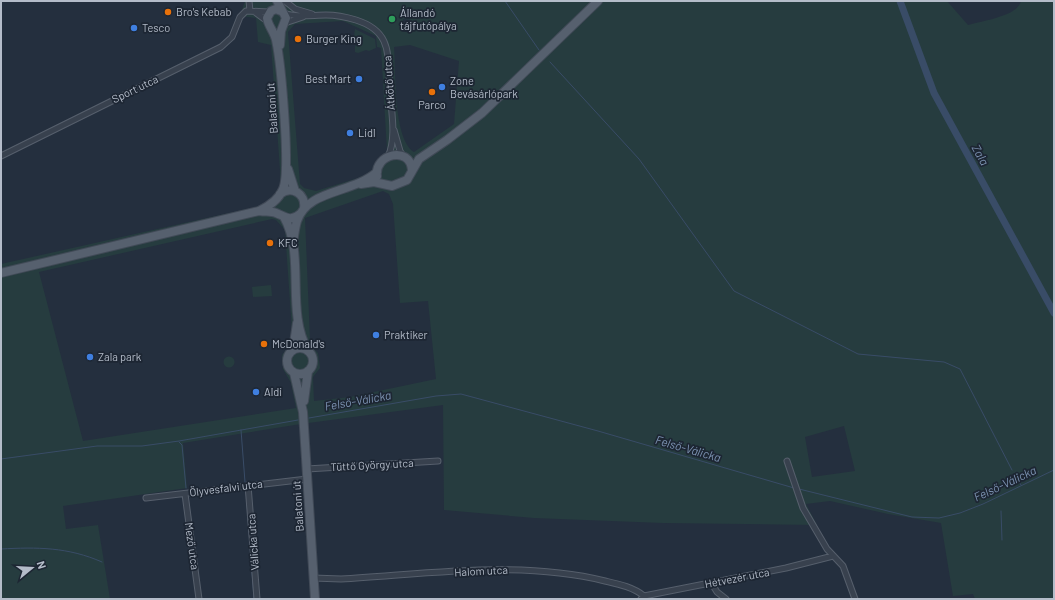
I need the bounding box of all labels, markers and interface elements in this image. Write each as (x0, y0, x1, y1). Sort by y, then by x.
place label: Bro's Kebab (176, 5, 231, 18)
place label: Állandó tájfutópálya (400, 6, 457, 32)
marker: Bro's Kebab (163, 7, 173, 17)
marker: Állandó tájfutópálya (387, 14, 397, 24)
place label: Tesco (142, 21, 170, 34)
marker: Tesco (129, 23, 139, 33)
place label: Burger King (306, 32, 362, 45)
marker: Burger King (293, 34, 303, 44)
street label: Átkötő utca (380, 55, 397, 111)
street label: Sport utca (110, 72, 160, 105)
place label: Best Mart (305, 72, 351, 85)
marker: Best Mart (354, 74, 364, 84)
place label: Zone Bevásárlópark (450, 74, 518, 100)
street label: Balatoni út (263, 82, 280, 134)
marker: Zone Bevásárlópark (437, 82, 447, 92)
marker: Parco (427, 87, 437, 97)
place label: Parco (418, 98, 446, 111)
place label: Lidl (358, 126, 376, 139)
marker: Lidl (345, 128, 355, 138)
water label: Zala (969, 142, 992, 167)
place label: KFC (278, 236, 298, 249)
marker: KFC (265, 238, 275, 248)
place label: Praktiker (384, 328, 428, 341)
marker: Praktiker (371, 330, 381, 340)
place label: McDonald's (272, 337, 325, 350)
marker: McDonald's (259, 339, 269, 349)
place label: Zala park (98, 350, 142, 363)
marker: Zala park (85, 352, 95, 362)
place label: Aldi (264, 385, 282, 398)
marker: Aldi (251, 387, 261, 397)
water label: Felső-Válicka (323, 387, 392, 413)
water label: Felső-Válicka (654, 432, 723, 464)
street label: Tüttő György utca (330, 456, 414, 473)
water label: Felső-Válicka (971, 463, 1038, 504)
street label: Ölyvesfalvi utca (188, 476, 263, 498)
street label: Balatoni út (289, 480, 306, 532)
street label: Válicka utca (244, 513, 261, 571)
street label: Mező utca (183, 521, 202, 571)
north arrow (12, 548, 52, 588)
text: N (35, 559, 49, 570)
street label: Halom utca (454, 563, 508, 578)
street label: Hétvezér utca (703, 565, 771, 590)

